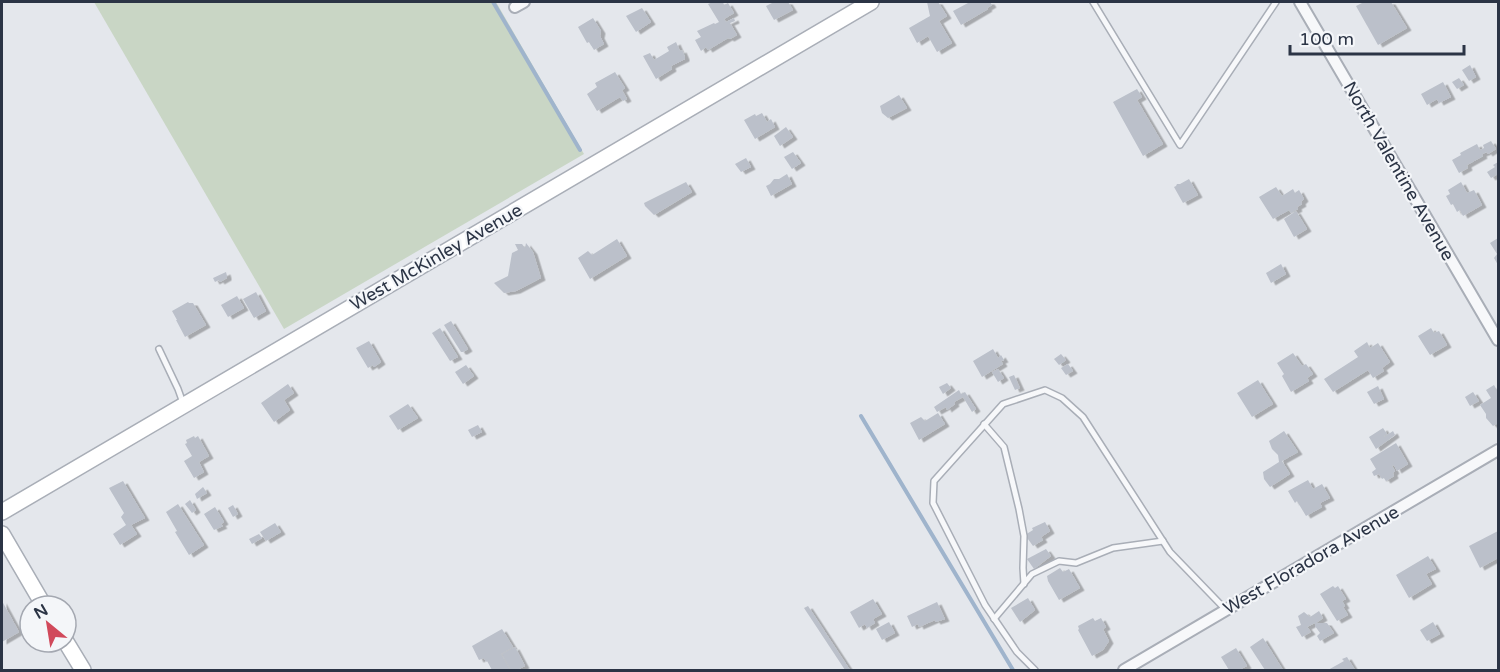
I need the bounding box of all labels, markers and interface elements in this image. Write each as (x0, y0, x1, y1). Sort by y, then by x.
scale bar (1290, 18, 1464, 56)
text: 100 m (1299, 28, 1354, 50)
street label: North Valentine Avenue (1339, 78, 1459, 264)
street label: West McKinley Avenue (346, 199, 526, 315)
street label: West Floradora Avenue (1219, 501, 1403, 619)
north arrow (18, 594, 78, 654)
text: N (30, 600, 52, 624)

